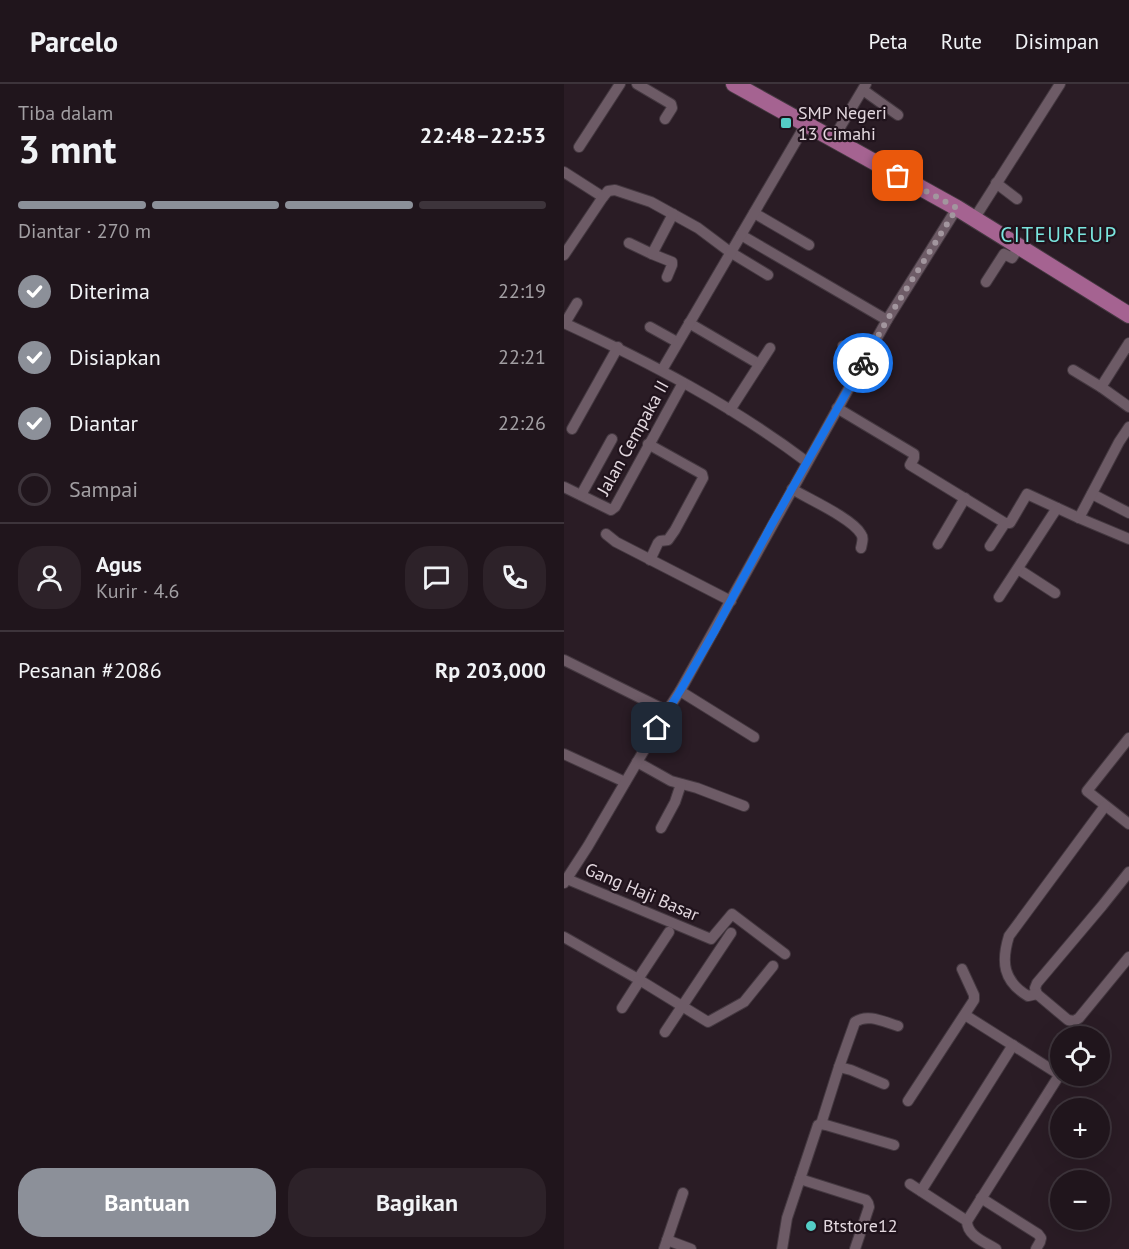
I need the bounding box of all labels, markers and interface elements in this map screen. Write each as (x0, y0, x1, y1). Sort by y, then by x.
text: Parcelo (30, 23, 118, 60)
text: Peta (868, 28, 908, 55)
text: Rute (941, 28, 982, 55)
text: Disimpan (1015, 28, 1099, 55)
text: Tiba dalam (18, 100, 113, 126)
place label: SMP Negeri 13 Cimahi (798, 101, 887, 145)
marker: SMP Negeri 13 Cimahi (779, 116, 793, 130)
text: 22:48–22:53 (420, 121, 546, 149)
text: 3 mnt (18, 123, 116, 174)
pin (872, 150, 923, 201)
icon: bag (881, 159, 914, 192)
text: Diantar · 270 m (18, 218, 151, 244)
district label: CITEUREUP (1000, 221, 1118, 248)
icon: check (18, 275, 51, 308)
text: Diterima (69, 277, 150, 305)
text: 22:19 (498, 278, 546, 304)
courier (833, 333, 893, 393)
icon: check (18, 341, 51, 374)
text: Disiapkan (69, 343, 161, 371)
text: 22:21 (498, 344, 546, 370)
icon: bike (847, 347, 880, 380)
street label: Jalan Cempaka II (591, 376, 674, 500)
icon: check (18, 407, 51, 440)
text: Diantar (69, 409, 138, 437)
text: 22:26 (498, 410, 546, 436)
text: Sampai (69, 475, 138, 503)
button: person (18, 546, 81, 609)
button: chat (405, 546, 468, 609)
button: phone (483, 546, 546, 609)
text: Agus (96, 550, 142, 578)
text: Kurir · 4.6 (96, 578, 179, 604)
text: Pesanan #2086 (18, 656, 162, 684)
text: Rp 203,000 (435, 656, 546, 684)
pin (631, 702, 682, 753)
icon: home (640, 711, 673, 744)
street label: Gang Haji Basar (582, 857, 703, 926)
map controls (1050, 1026, 1110, 1230)
button: locate (1050, 1026, 1110, 1086)
button: + (1050, 1098, 1110, 1158)
button: Bantuan (18, 1168, 276, 1237)
button: Bagikan (288, 1168, 546, 1237)
button: − (1050, 1170, 1110, 1230)
place label: Btstore12 (823, 1214, 898, 1237)
marker: Btstore12 (804, 1219, 818, 1233)

